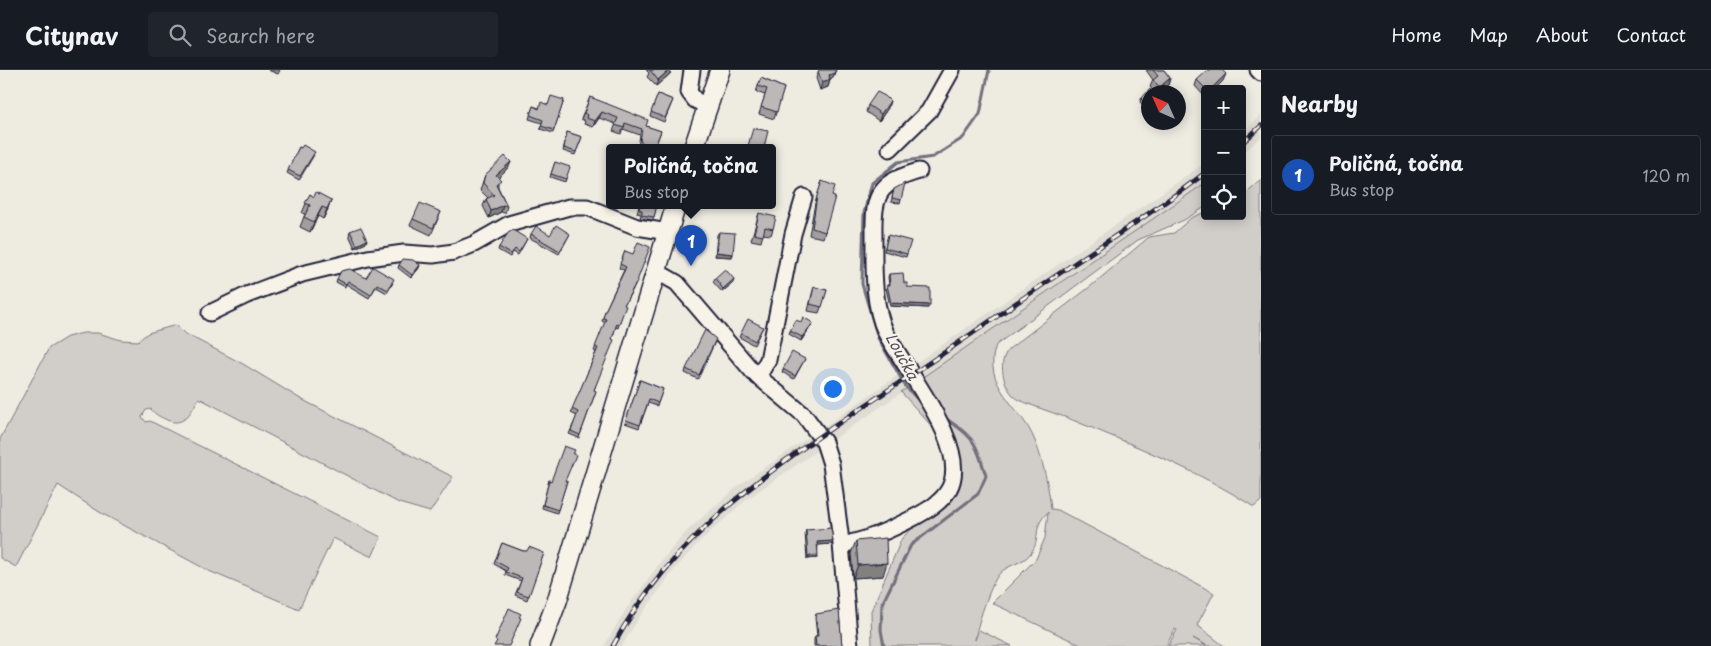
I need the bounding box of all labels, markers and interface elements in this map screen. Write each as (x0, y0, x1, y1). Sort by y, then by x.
search box (148, 12, 498, 57)
text: Citynav (25, 17, 118, 53)
icon: search (166, 21, 194, 49)
text: Search here (206, 21, 315, 49)
text: Home (1391, 21, 1441, 48)
text: Map (1469, 21, 1508, 48)
text: About (1536, 21, 1588, 48)
text: Contact (1616, 21, 1686, 48)
north arrow (1141, 85, 1186, 130)
map controls (1201, 85, 1246, 220)
button: + (1201, 85, 1246, 130)
text: Nearby (1281, 87, 1358, 119)
button: − (1201, 130, 1246, 175)
popup (606, 144, 776, 209)
text: Poličná, točna (1329, 149, 1463, 177)
text: Poličná, točna (624, 151, 758, 179)
text: 1 (1294, 163, 1302, 187)
text: 120 m (1643, 163, 1690, 187)
button: locate (1201, 175, 1246, 220)
text: Bus stop (1329, 177, 1394, 201)
text: Bus stop (624, 179, 689, 203)
pin: 1 (675, 225, 707, 266)
water label: Loučka (881, 328, 926, 384)
your location (820, 376, 846, 402)

